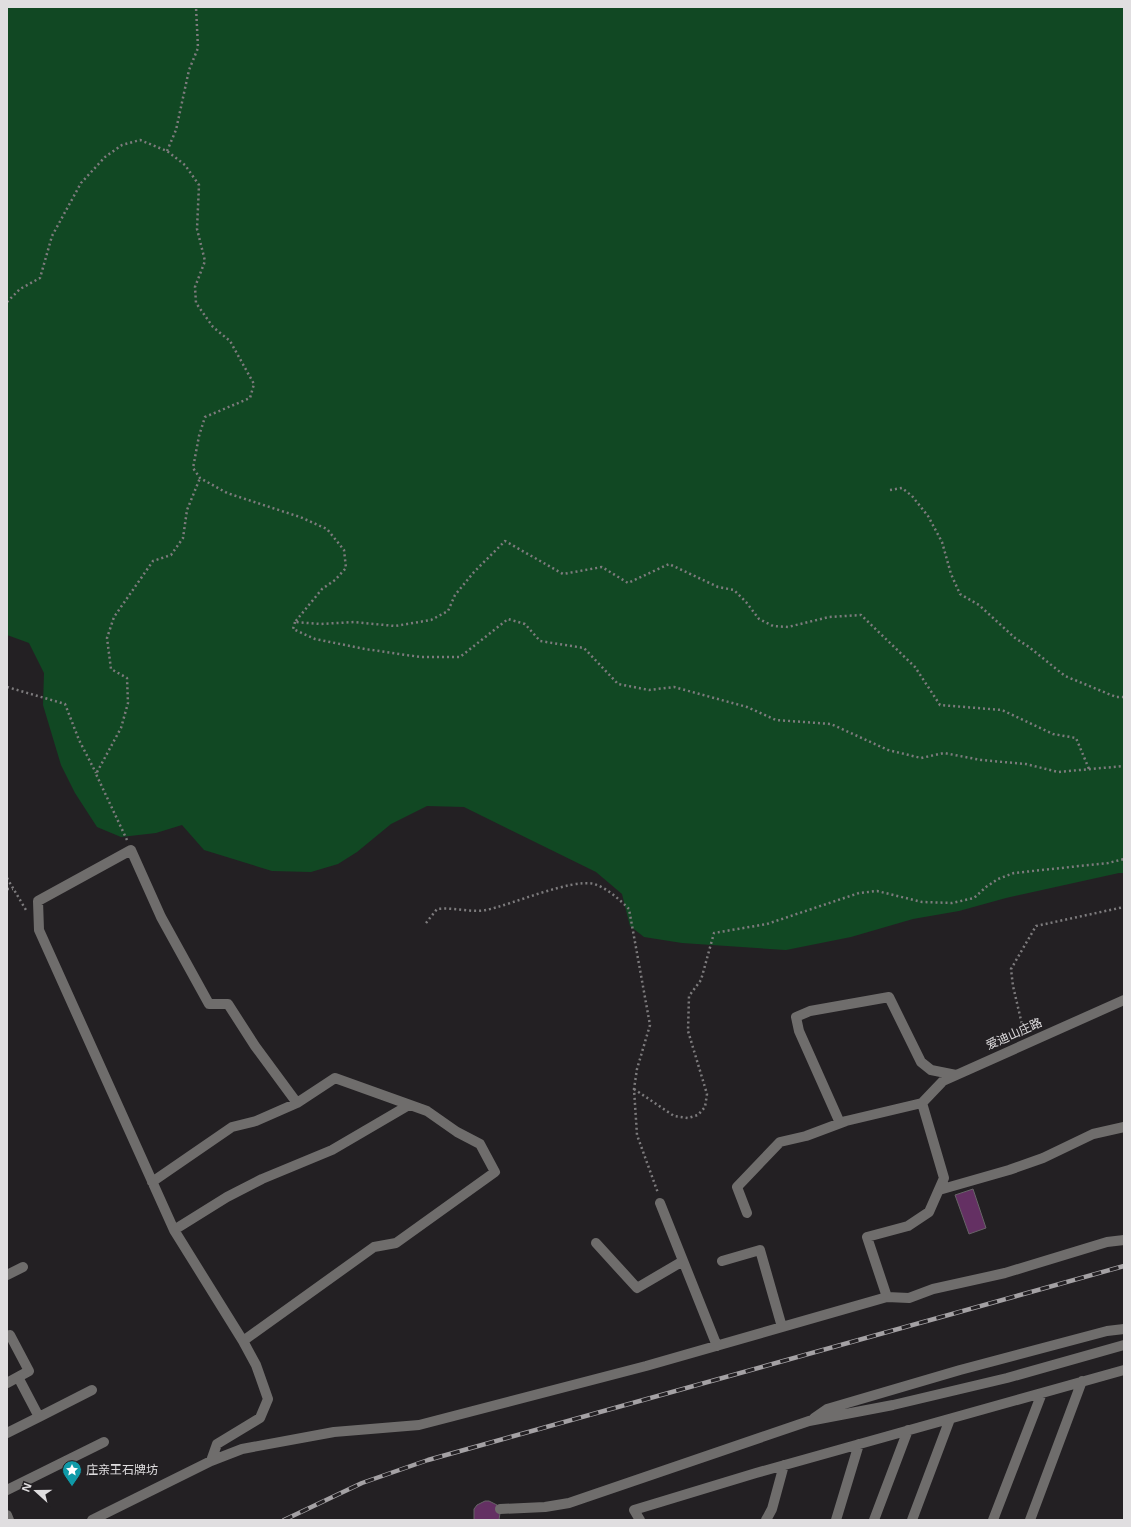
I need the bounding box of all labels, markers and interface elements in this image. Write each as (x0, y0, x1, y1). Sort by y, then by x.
street label: 爱迪山庄路 (983, 1014, 1045, 1054)
place icon: 庄亲王石牌坊 (61, 1459, 83, 1487)
place label: 庄亲王石牌坊 (86, 1461, 158, 1478)
north arrow (16, 1471, 56, 1511)
text: N (18, 1480, 35, 1494)

